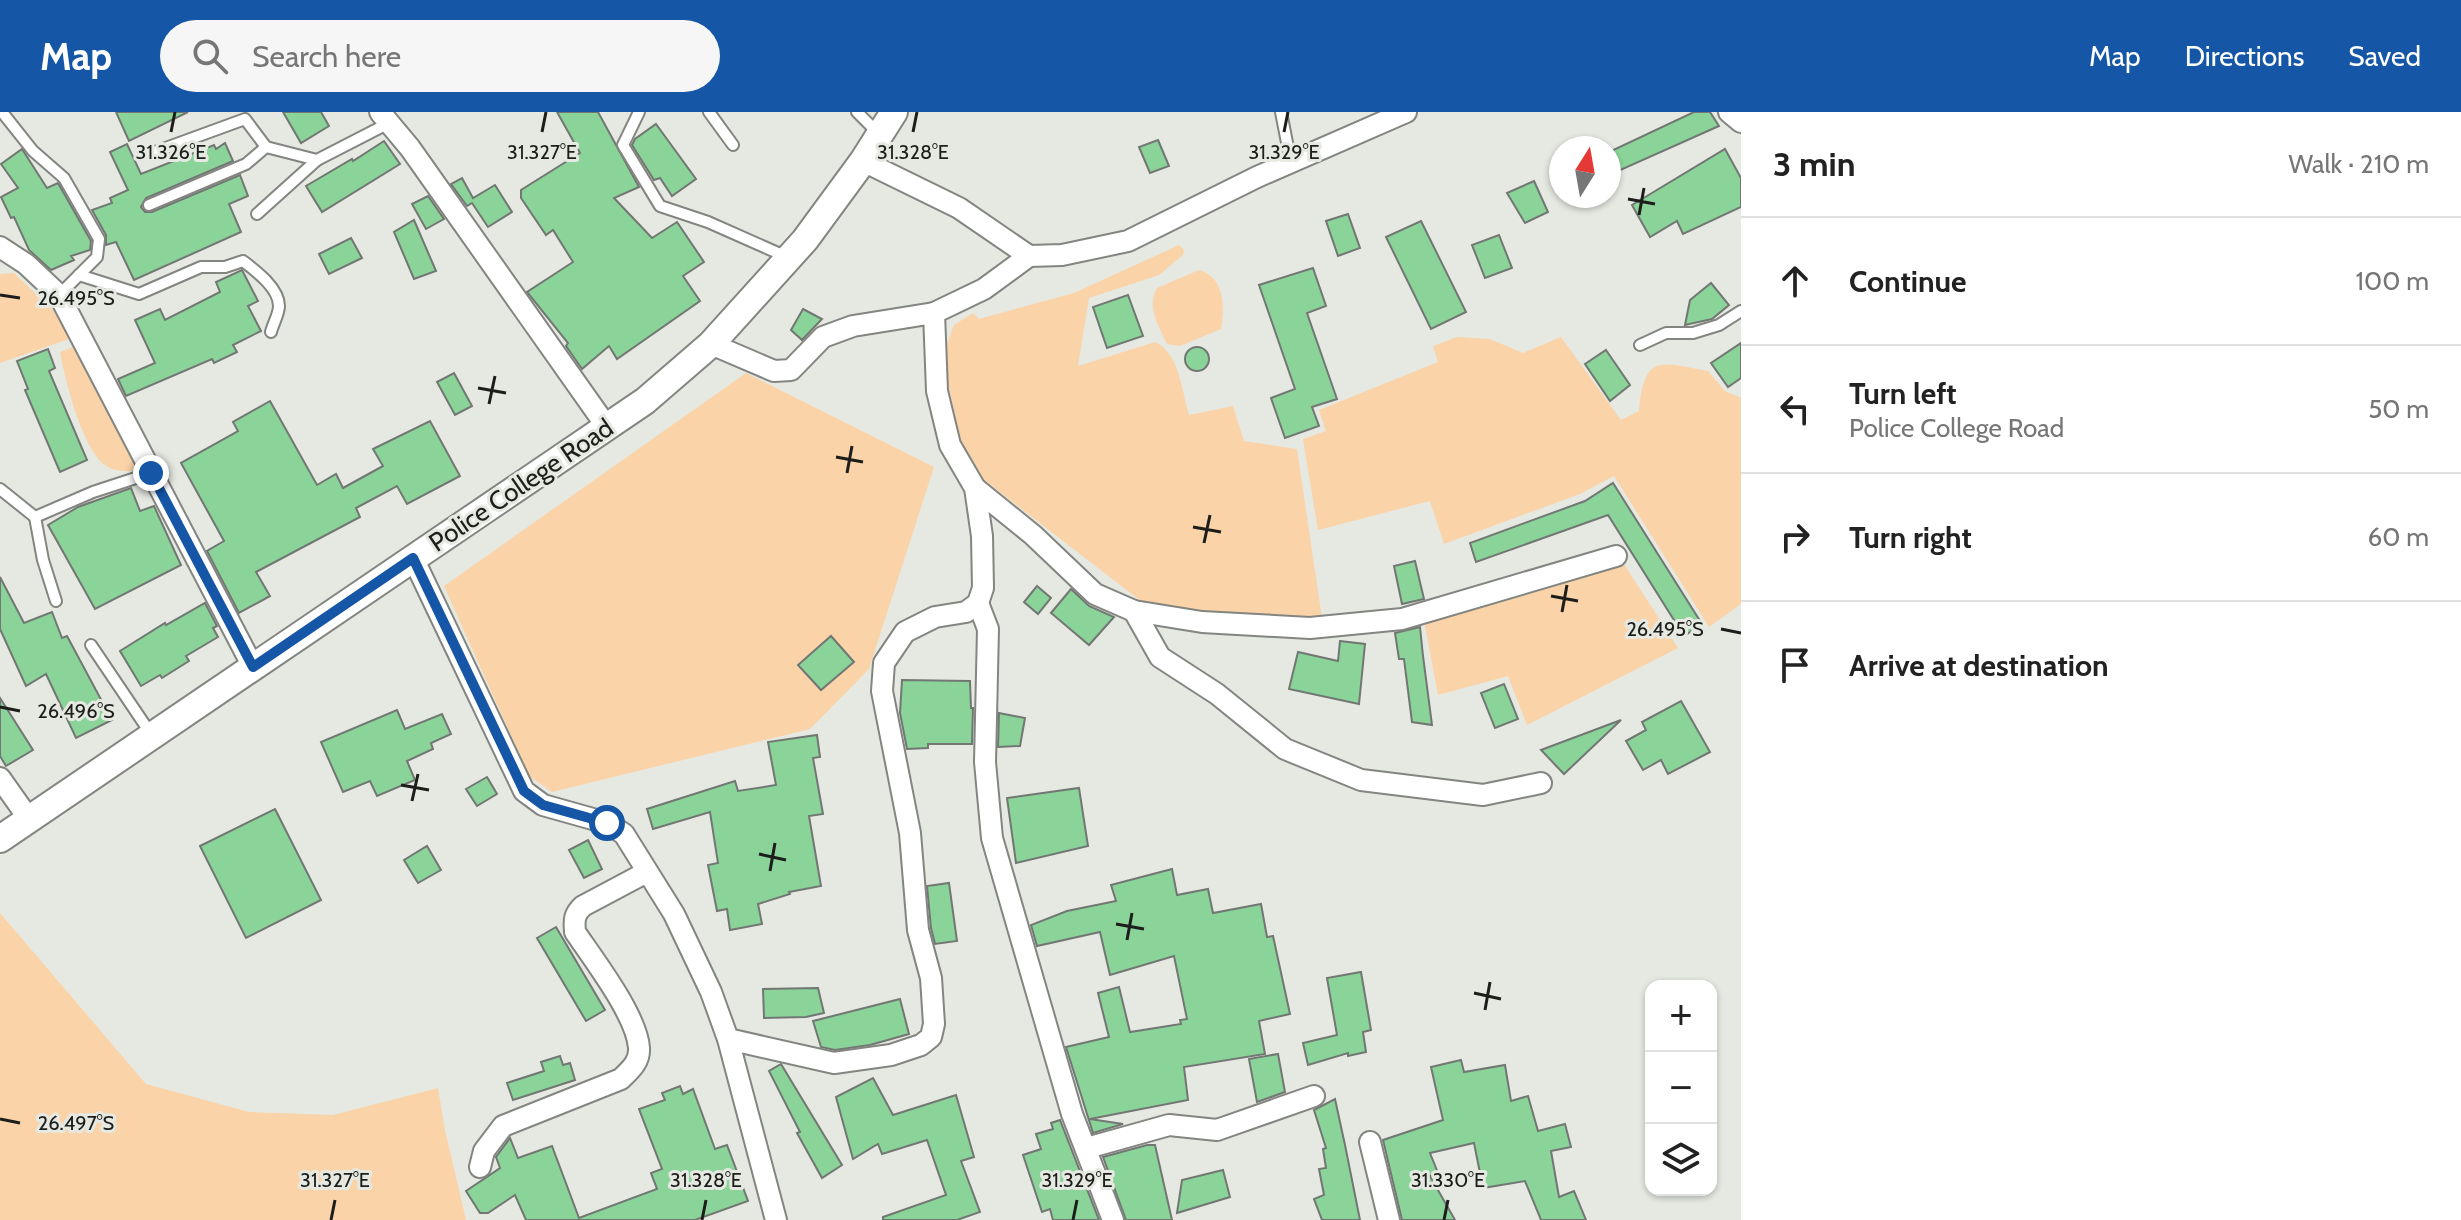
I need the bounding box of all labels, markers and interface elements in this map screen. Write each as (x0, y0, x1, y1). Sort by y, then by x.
search box (160, 20, 720, 92)
text: Map (40, 33, 112, 80)
icon: search (188, 34, 232, 78)
text: Search here (252, 38, 401, 75)
text: Map (2089, 39, 2141, 73)
text: Directions (2185, 39, 2304, 73)
text: Saved (2348, 39, 2421, 73)
north arrow (1549, 136, 1621, 208)
text: 31.326°E (136, 140, 206, 164)
text: 31.327°E (507, 140, 577, 164)
text: 31.328°E (877, 140, 949, 164)
text: 31.329°E (1248, 140, 1320, 164)
text: 3 min (1773, 143, 1855, 185)
text: Walk · 210 m (2288, 148, 2429, 180)
icon: ahead (1773, 259, 1817, 303)
text: Continue (1849, 263, 1966, 300)
text: 100 m (2356, 265, 2429, 297)
text: 26.495°S (37, 286, 115, 310)
text: Turn left (1849, 375, 1957, 412)
icon: left (1773, 387, 1817, 431)
text: 50 m (2368, 393, 2429, 425)
street label: Police College Road (423, 412, 619, 558)
text: Police College Road (1849, 412, 2064, 444)
route end (133, 455, 169, 491)
icon: right (1773, 515, 1817, 559)
text: Turn right (1849, 519, 1972, 556)
text: 60 m (2367, 521, 2429, 553)
text: 26.495°S (1626, 617, 1704, 641)
icon: arrive (1773, 643, 1817, 687)
text: Arrive at destination (1849, 647, 2109, 684)
text: 26.496°S (37, 699, 115, 723)
route start (589, 805, 625, 841)
map controls (1645, 980, 1717, 1196)
button: + (1645, 980, 1717, 1052)
button: − (1645, 1052, 1717, 1124)
text: 26.497°S (38, 1111, 115, 1135)
button: layers (1645, 1124, 1717, 1196)
text: 31.327°E (300, 1168, 370, 1192)
text: 31.328°E (670, 1168, 742, 1192)
text: 31.329°E (1041, 1168, 1113, 1192)
text: 31.330°E (1411, 1168, 1485, 1192)

